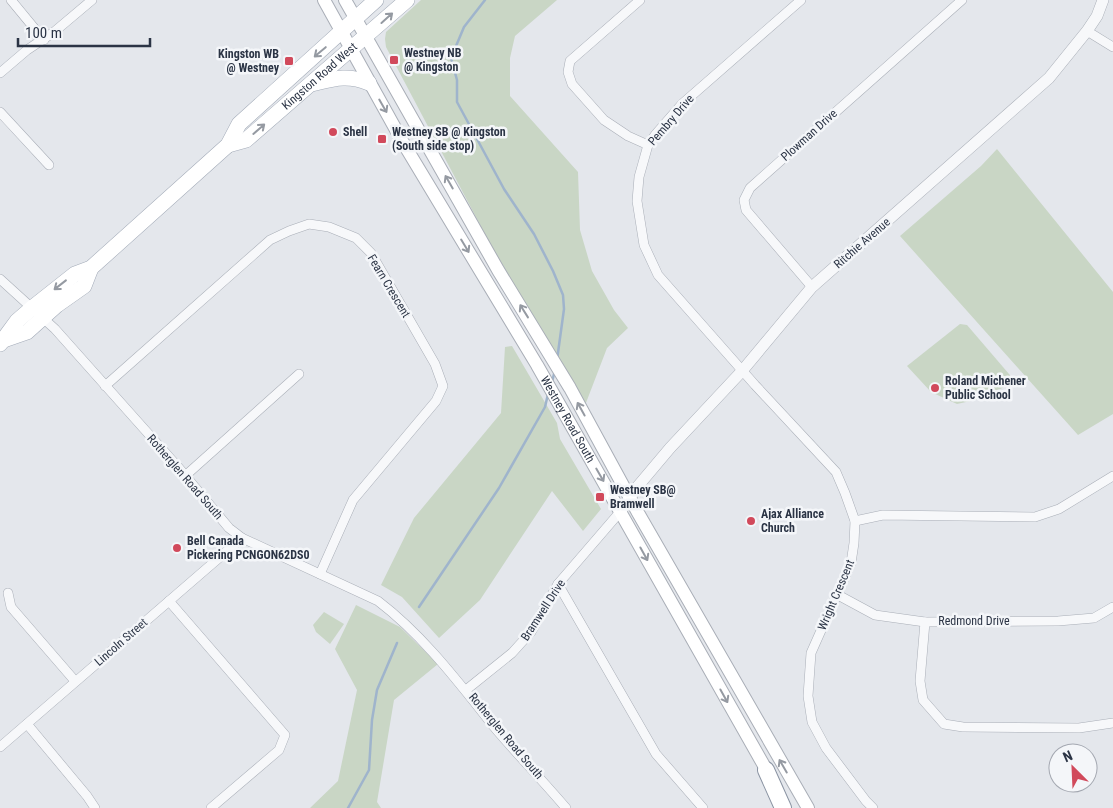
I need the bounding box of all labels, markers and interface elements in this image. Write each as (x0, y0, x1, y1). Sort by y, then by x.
one-way arrow (380, 13, 393, 24)
scale bar (18, 15, 150, 47)
text: 100 m (25, 24, 62, 42)
street label: Kingston Road West (279, 39, 360, 113)
one-way arrow (314, 46, 327, 57)
place label: Westney NB @ Kingston (404, 46, 462, 74)
place label: Kingston WB @ Westney (218, 47, 280, 75)
marker: Westney NB @ Kingston (388, 54, 400, 66)
marker: Kingston WB @ Westney (283, 55, 295, 67)
street label: Pembry Drive (645, 92, 697, 148)
one-way arrow (378, 99, 388, 113)
street label: Plowman Drive (778, 106, 840, 164)
one-way arrow (253, 123, 266, 135)
place label: Shell (343, 125, 367, 139)
place label: Westney SB @ Kingston (South side stop) (392, 125, 506, 153)
marker: Shell (327, 126, 339, 138)
marker: Westney SB @ Kingston (South side stop) (376, 133, 388, 145)
one-way arrow (443, 175, 453, 190)
street label: Ritchie Avenue (831, 215, 893, 271)
one-way arrow (461, 239, 471, 253)
street label: Fearn Crescent (365, 252, 414, 321)
one-way arrow (54, 280, 67, 291)
one-way arrow (518, 305, 528, 319)
street label: Westney Road South (538, 374, 598, 465)
place label: Roland Michener Public School (945, 374, 1026, 402)
marker: Roland Michener Public School (929, 382, 941, 394)
one-way arrow (576, 401, 586, 416)
street label: Rotherglen Road South (144, 432, 226, 523)
one-way arrow (595, 467, 605, 481)
place label: Westney SB@ Bramwell (610, 483, 676, 511)
marker: Westney SB@ Bramwell (594, 491, 606, 503)
place label: Ajax Alliance Church (761, 507, 824, 535)
marker: Ajax Alliance Church (745, 515, 757, 527)
place label: Bell Canada Pickering PCNGON62DS0 (187, 534, 310, 562)
marker: Bell Canada Pickering PCNGON62DS0 (171, 542, 183, 554)
one-way arrow (639, 547, 649, 562)
street label: Wright Crescent (815, 557, 857, 632)
street label: Bramwell Drive (518, 576, 568, 643)
street label: Redmond Drive (938, 614, 1010, 628)
street label: Lincoln Street (92, 615, 151, 669)
one-way arrow (719, 688, 729, 703)
street label: Rotherglen Road South (466, 690, 546, 782)
north arrow (1048, 743, 1098, 793)
text: N (1061, 747, 1075, 765)
one-way arrow (778, 759, 788, 773)

